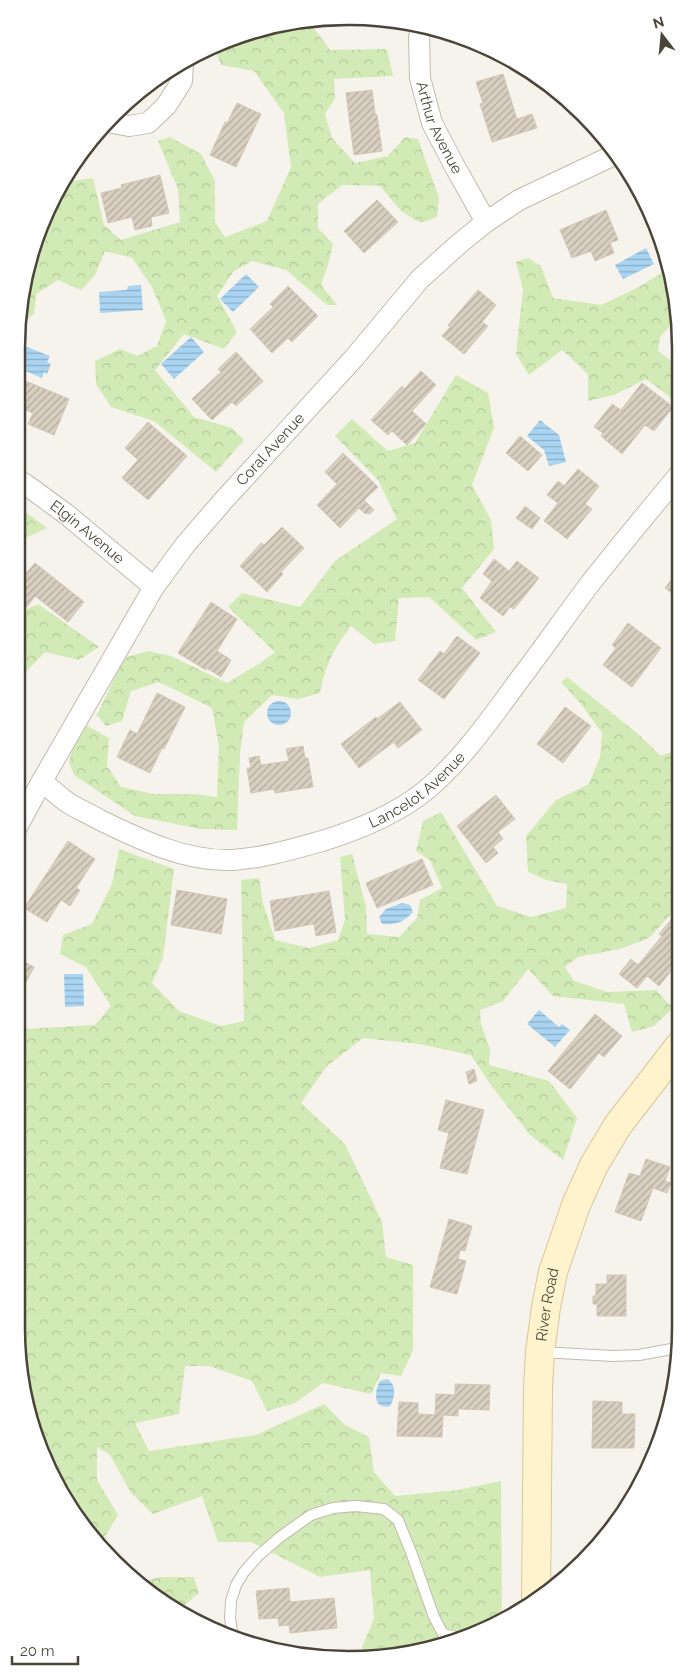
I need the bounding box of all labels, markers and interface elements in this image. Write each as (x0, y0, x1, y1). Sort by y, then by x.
north arrow (637, 10, 687, 60)
text: N (651, 13, 666, 32)
street label: Arthur Avenue (412, 79, 466, 177)
street label: Coral Avenue (232, 409, 308, 489)
street label: Elgin Avenue (47, 496, 128, 568)
street label: Lancelot Avenue (366, 748, 469, 832)
street label: River Road (533, 1266, 563, 1343)
scale bar (12, 1634, 79, 1666)
text: 20 m (20, 1642, 55, 1660)

